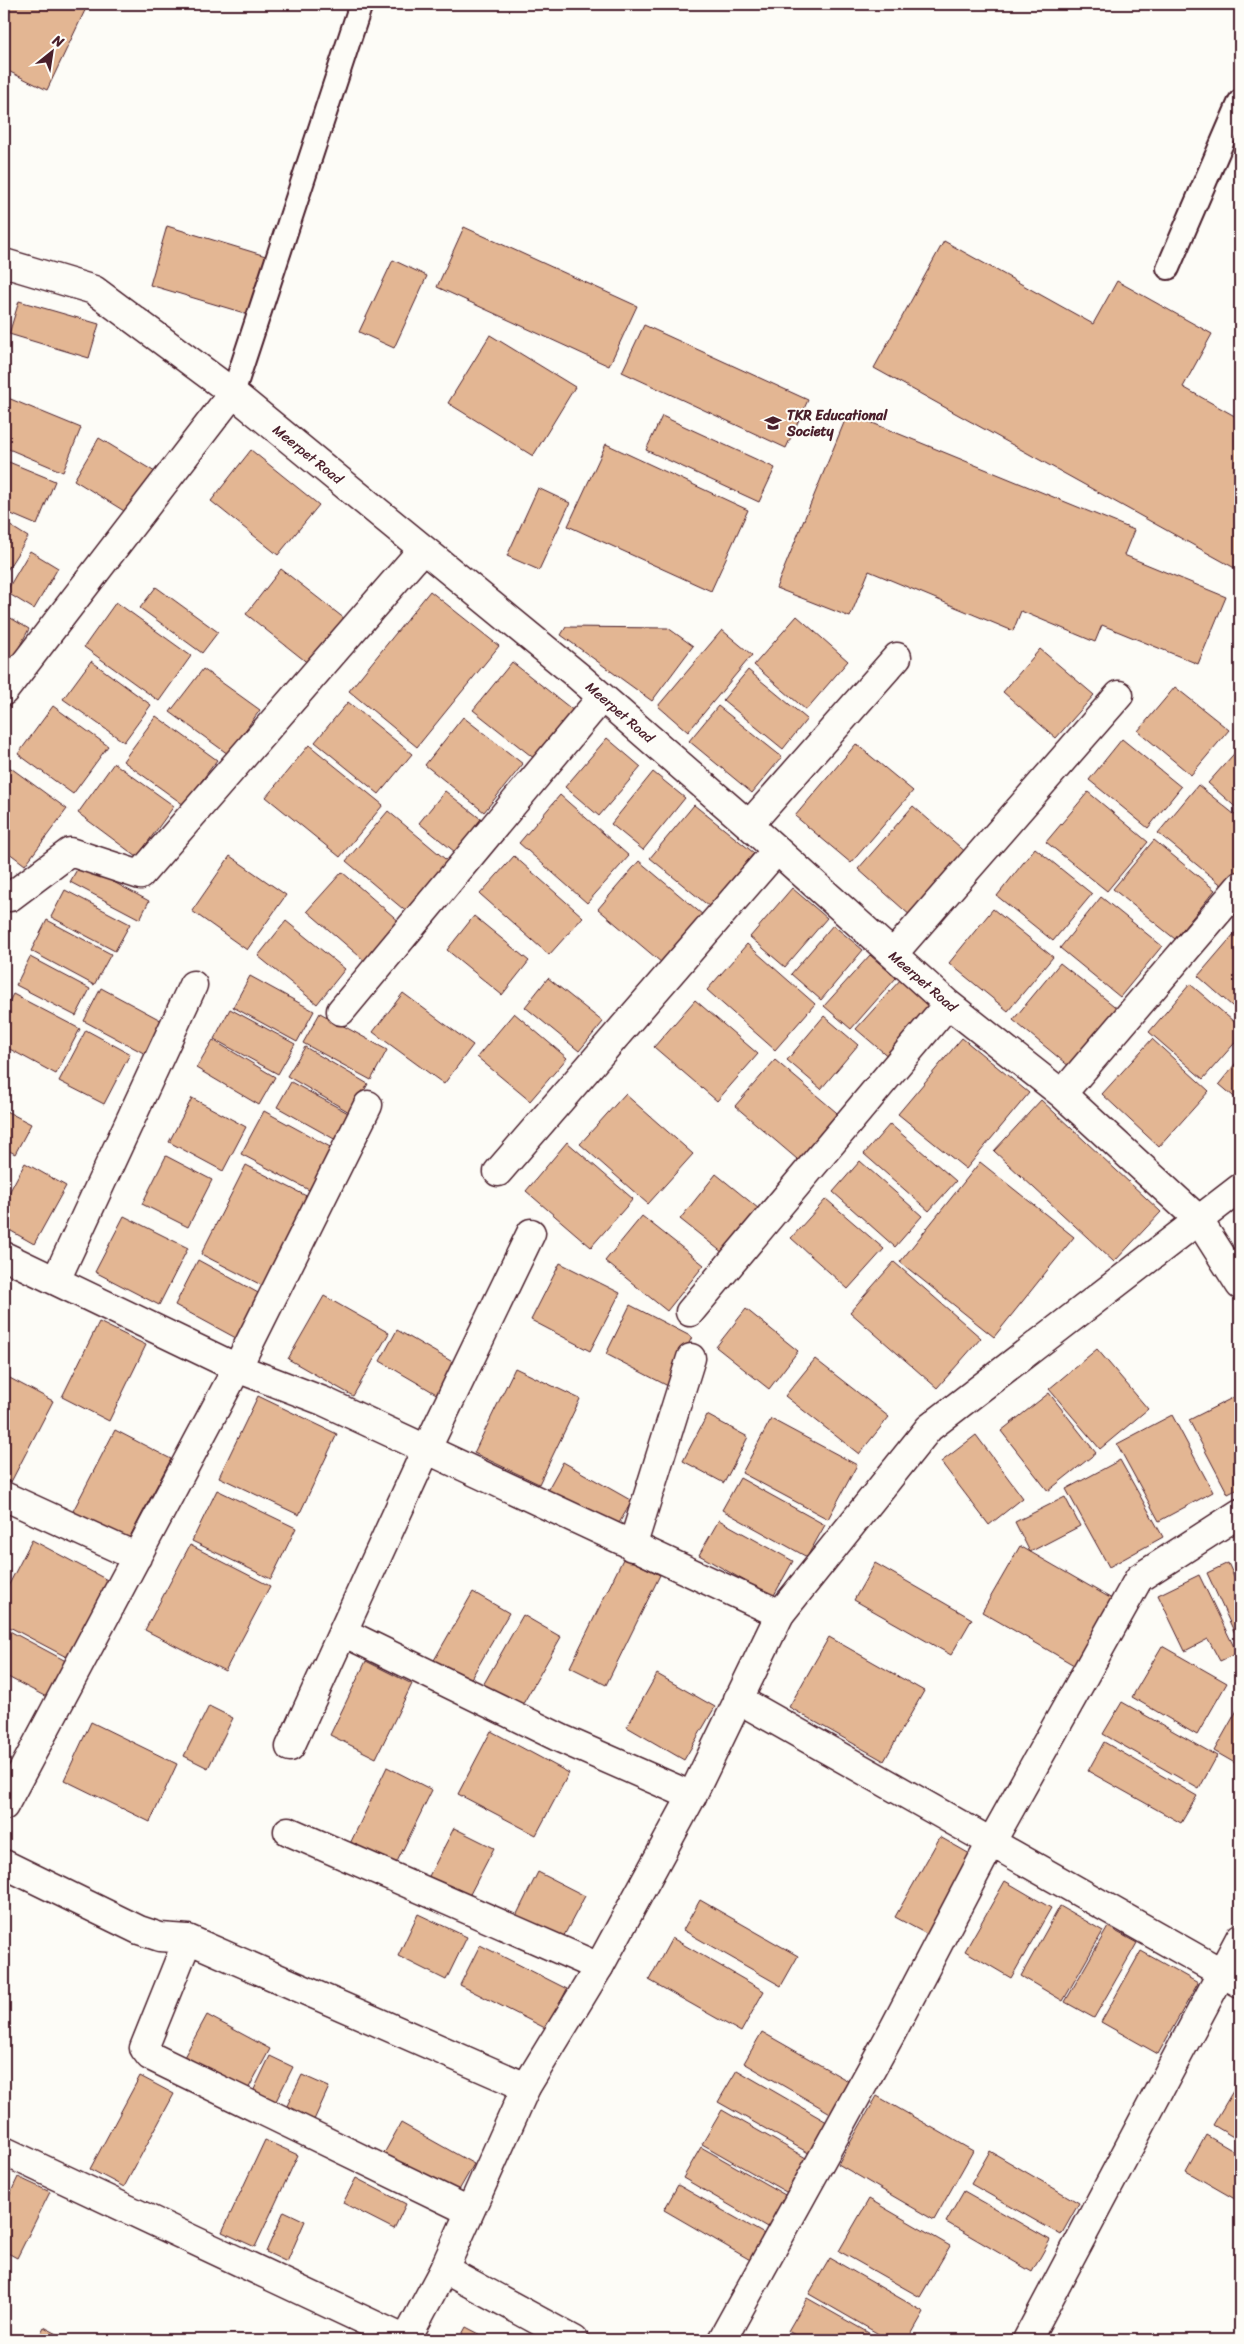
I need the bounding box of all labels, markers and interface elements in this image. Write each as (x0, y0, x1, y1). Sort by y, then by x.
text: N (47, 27, 69, 55)
north arrow (28, 28, 78, 78)
place label: TKR Educational Society (786, 403, 888, 444)
school or university icon: TKR Educational Society (763, 413, 783, 433)
street label: Meerpet Road (267, 418, 350, 492)
street label: Meerpet Road (579, 675, 661, 751)
street label: Meerpet Road (882, 944, 964, 1020)

